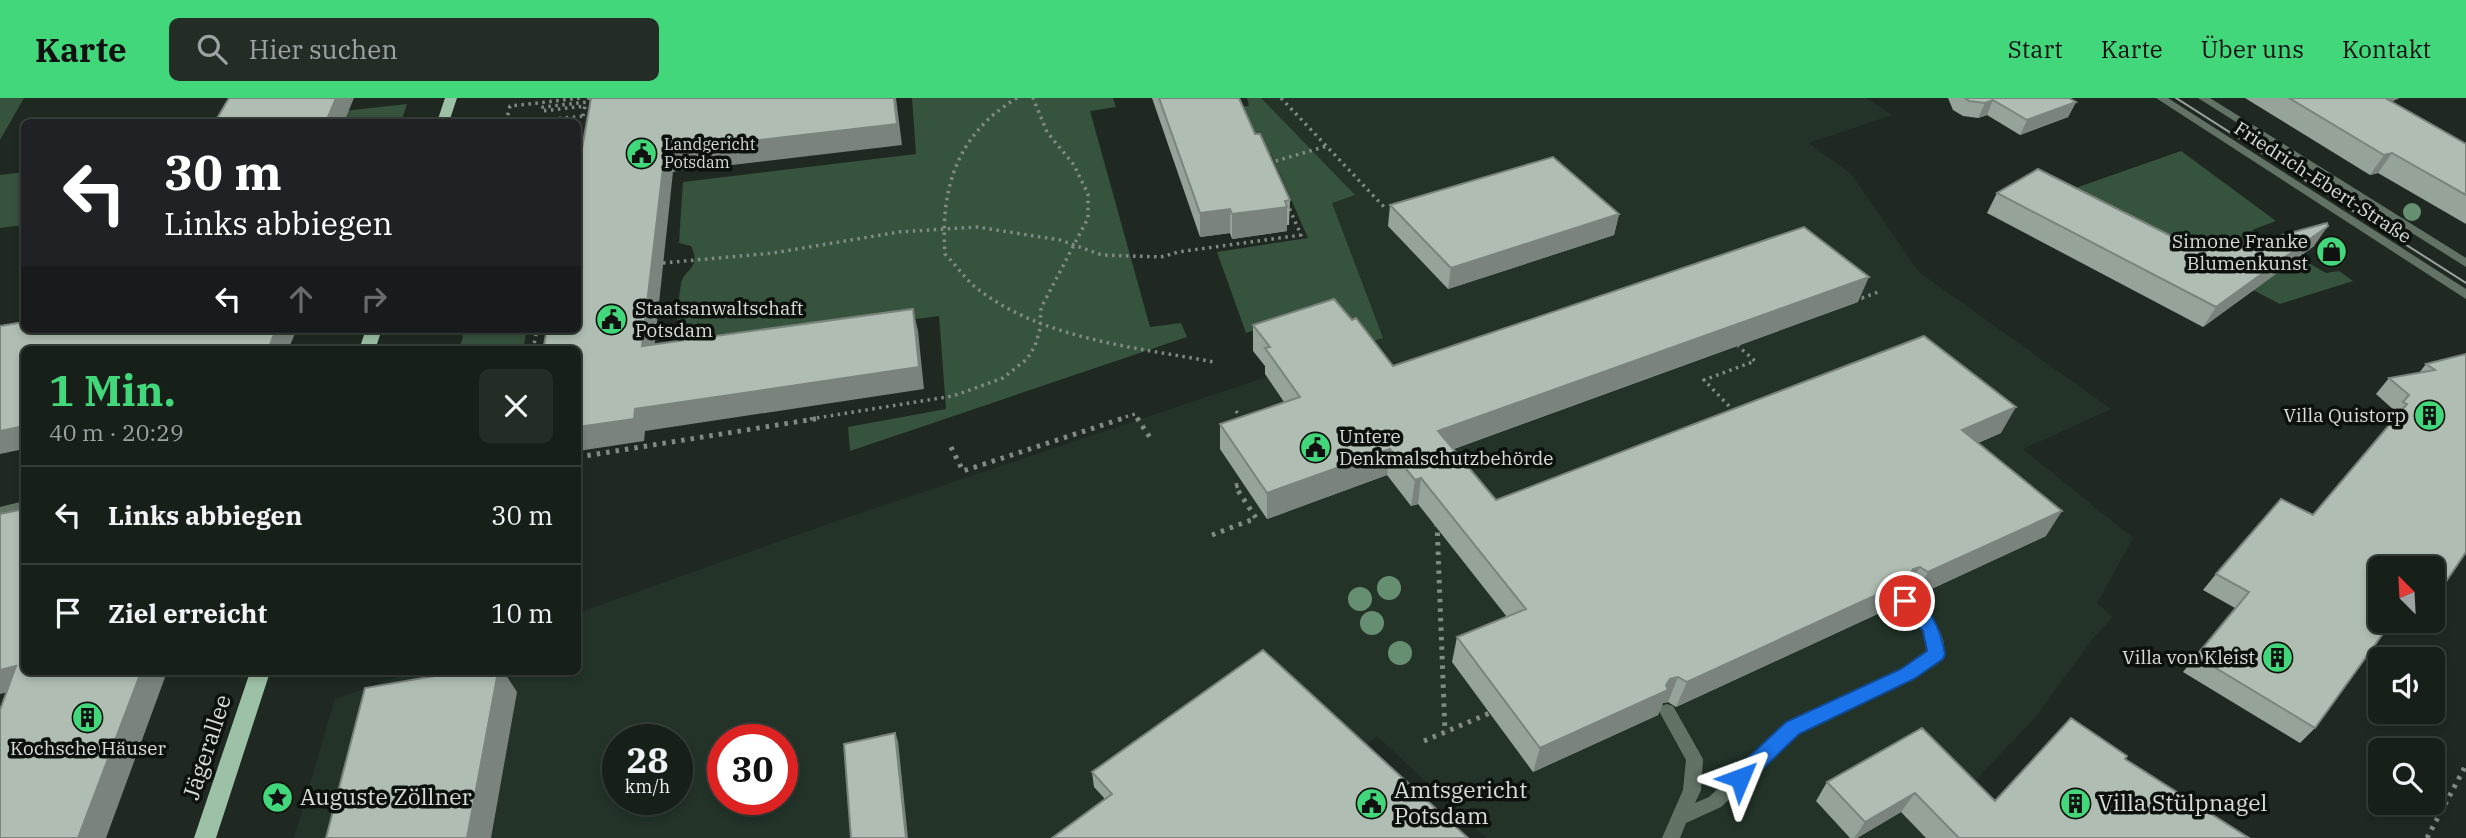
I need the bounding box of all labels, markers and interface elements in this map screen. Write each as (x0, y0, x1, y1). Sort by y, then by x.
search box (169, 18, 659, 81)
text: Karte (35, 28, 127, 71)
icon: search (193, 30, 231, 68)
text: Hier suchen (249, 32, 398, 66)
text: Start (2008, 33, 2063, 65)
text: Karte (2101, 33, 2163, 65)
text: Über uns (2201, 33, 2304, 65)
text: Kontakt (2342, 33, 2431, 65)
street label: Friedrich-Ebert-Straße (2230, 116, 2416, 248)
place label: Landgericht Potsdam (664, 134, 756, 172)
public building icon: Landgericht Potsdam (624, 136, 658, 170)
text: 30 m (164, 140, 282, 203)
icon: left (49, 147, 140, 238)
text: Links abbiegen (164, 202, 393, 244)
place label: Simone Franke Blumenkunst (2172, 229, 2308, 275)
shop icon: Simone Franke Blumenkunst (2314, 235, 2348, 269)
icon: left (209, 280, 247, 318)
icon: ahead (282, 280, 320, 318)
icon: right (355, 280, 393, 318)
place label: Staatsanwaltschaft Potsdam (635, 296, 804, 342)
public building icon: Staatsanwaltschaft Potsdam (595, 302, 629, 336)
text: 1 Min. (49, 363, 176, 418)
button: close (479, 369, 553, 443)
building icon: Villa Quistorp (2412, 398, 2446, 432)
place label: Villa Quistorp (2284, 403, 2406, 427)
text: 40 m · 20:29 (49, 417, 184, 447)
place label: Untere Denkmalschutzbehörde (1339, 424, 1554, 470)
public building icon: Untere Denkmalschutzbehörde (1299, 430, 1333, 464)
icon: left (49, 496, 87, 534)
text: Links abbiegen (108, 498, 303, 532)
text: 30 m (491, 498, 553, 532)
north arrow (2368, 556, 2445, 634)
map controls (2368, 556, 2445, 815)
pin (1875, 571, 1935, 631)
icon: arrive (1886, 582, 1924, 620)
icon: arrive (49, 594, 87, 632)
text: Ziel erreicht (108, 596, 267, 630)
text: 10 m (491, 596, 553, 630)
building icon: Villa von Kleist (2261, 640, 2295, 674)
place label: Villa von Kleist (2122, 645, 2255, 669)
button: sound (2368, 647, 2445, 724)
street label: Jägerallee (175, 690, 237, 803)
building icon: Kochsche Häuser (71, 700, 105, 734)
speed limit sign: 30 (707, 724, 798, 815)
place label: Kochsche Häuser (10, 736, 167, 760)
text: 28 (626, 737, 669, 783)
button: search (2368, 738, 2445, 815)
position arrow (1703, 741, 1777, 815)
place label: Amtsgericht Potsdam (1394, 774, 1527, 830)
text: km/h (625, 775, 670, 798)
place icon: Auguste Zöllner (260, 780, 294, 814)
place label: Auguste Zöllner (300, 781, 472, 811)
public building icon: Amtsgericht Potsdam (1354, 786, 1388, 820)
building icon: Villa Stülpnagel (2058, 786, 2092, 820)
place label: Villa Stülpnagel (2098, 787, 2267, 817)

